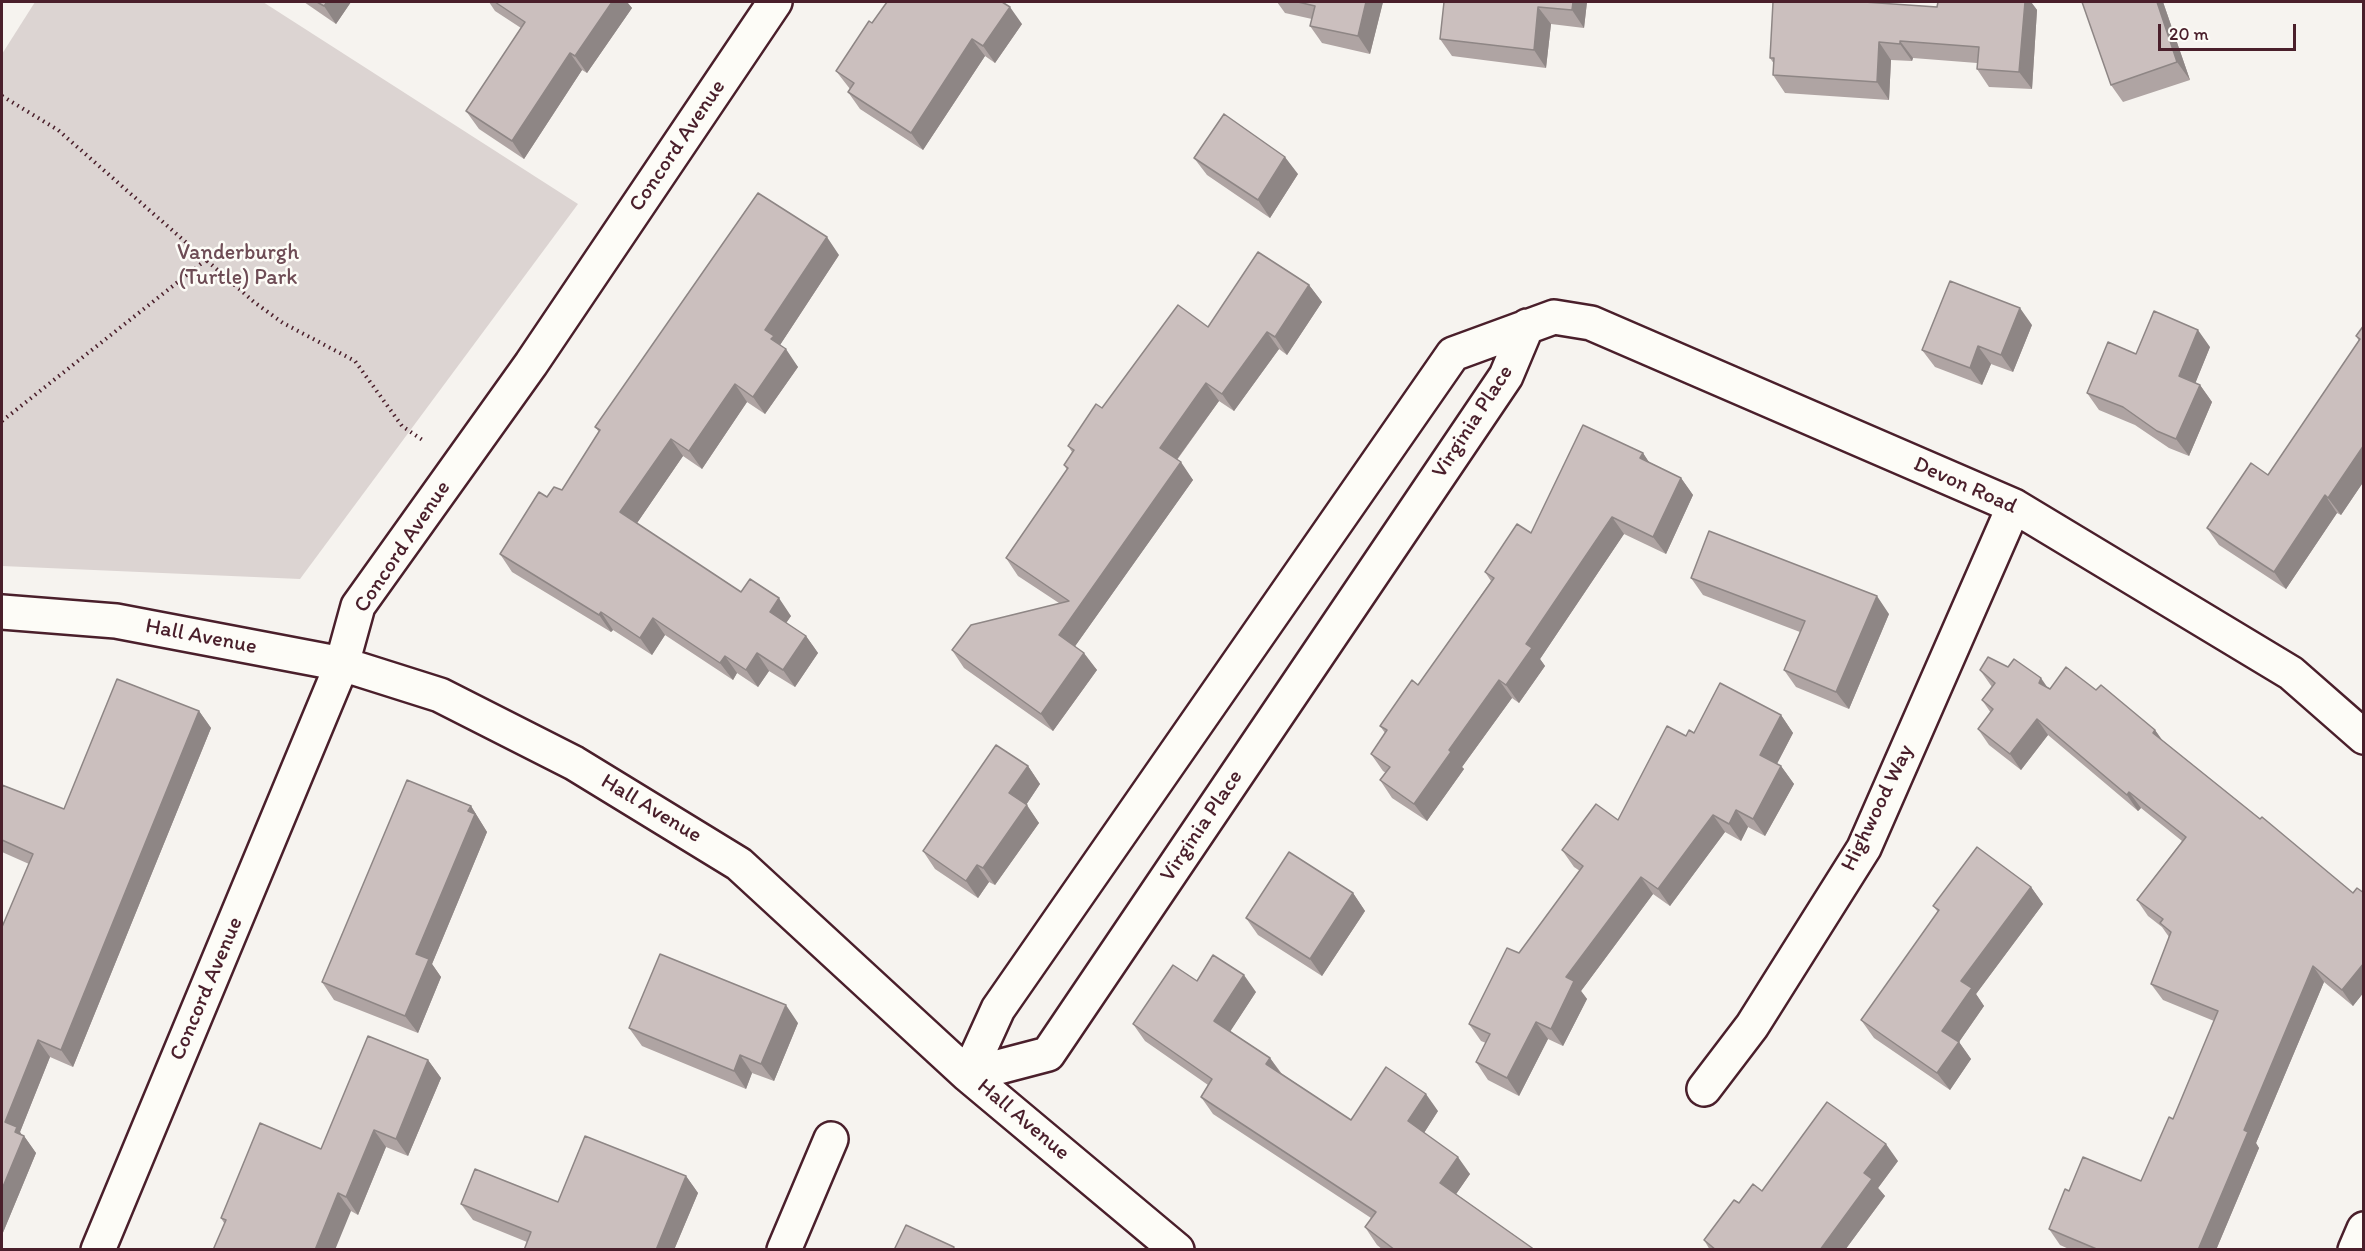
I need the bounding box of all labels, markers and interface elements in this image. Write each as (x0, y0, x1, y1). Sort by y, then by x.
scale bar (2161, 12, 2299, 50)
text: 20 m (2169, 23, 2209, 45)
street label: Concord Avenue (624, 75, 732, 217)
park label: Vanderburgh (Turtle) Park (177, 240, 299, 292)
street label: Virginia Place (1427, 361, 1519, 483)
street label: Devon Road (1909, 451, 2021, 521)
street label: Concord Avenue (349, 476, 457, 618)
street label: Hall Avenue (143, 613, 259, 661)
street label: Highwood Way (1836, 740, 1920, 876)
street label: Virginia Place (1155, 765, 1249, 887)
street label: Hall Avenue (596, 769, 706, 849)
street label: Concord Avenue (165, 913, 249, 1065)
street label: Hall Avenue (971, 1074, 1075, 1166)

